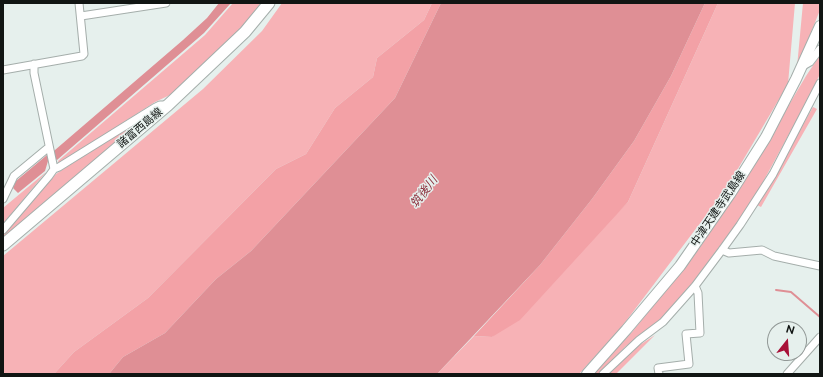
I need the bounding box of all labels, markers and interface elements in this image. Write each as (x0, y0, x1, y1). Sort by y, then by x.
street label: 諸富西島線 (115, 105, 165, 151)
street label: 中津天建寺武島線 (688, 169, 748, 249)
water label: 筑後川 (407, 173, 441, 211)
north arrow (767, 321, 807, 361)
text: N (784, 323, 796, 337)

